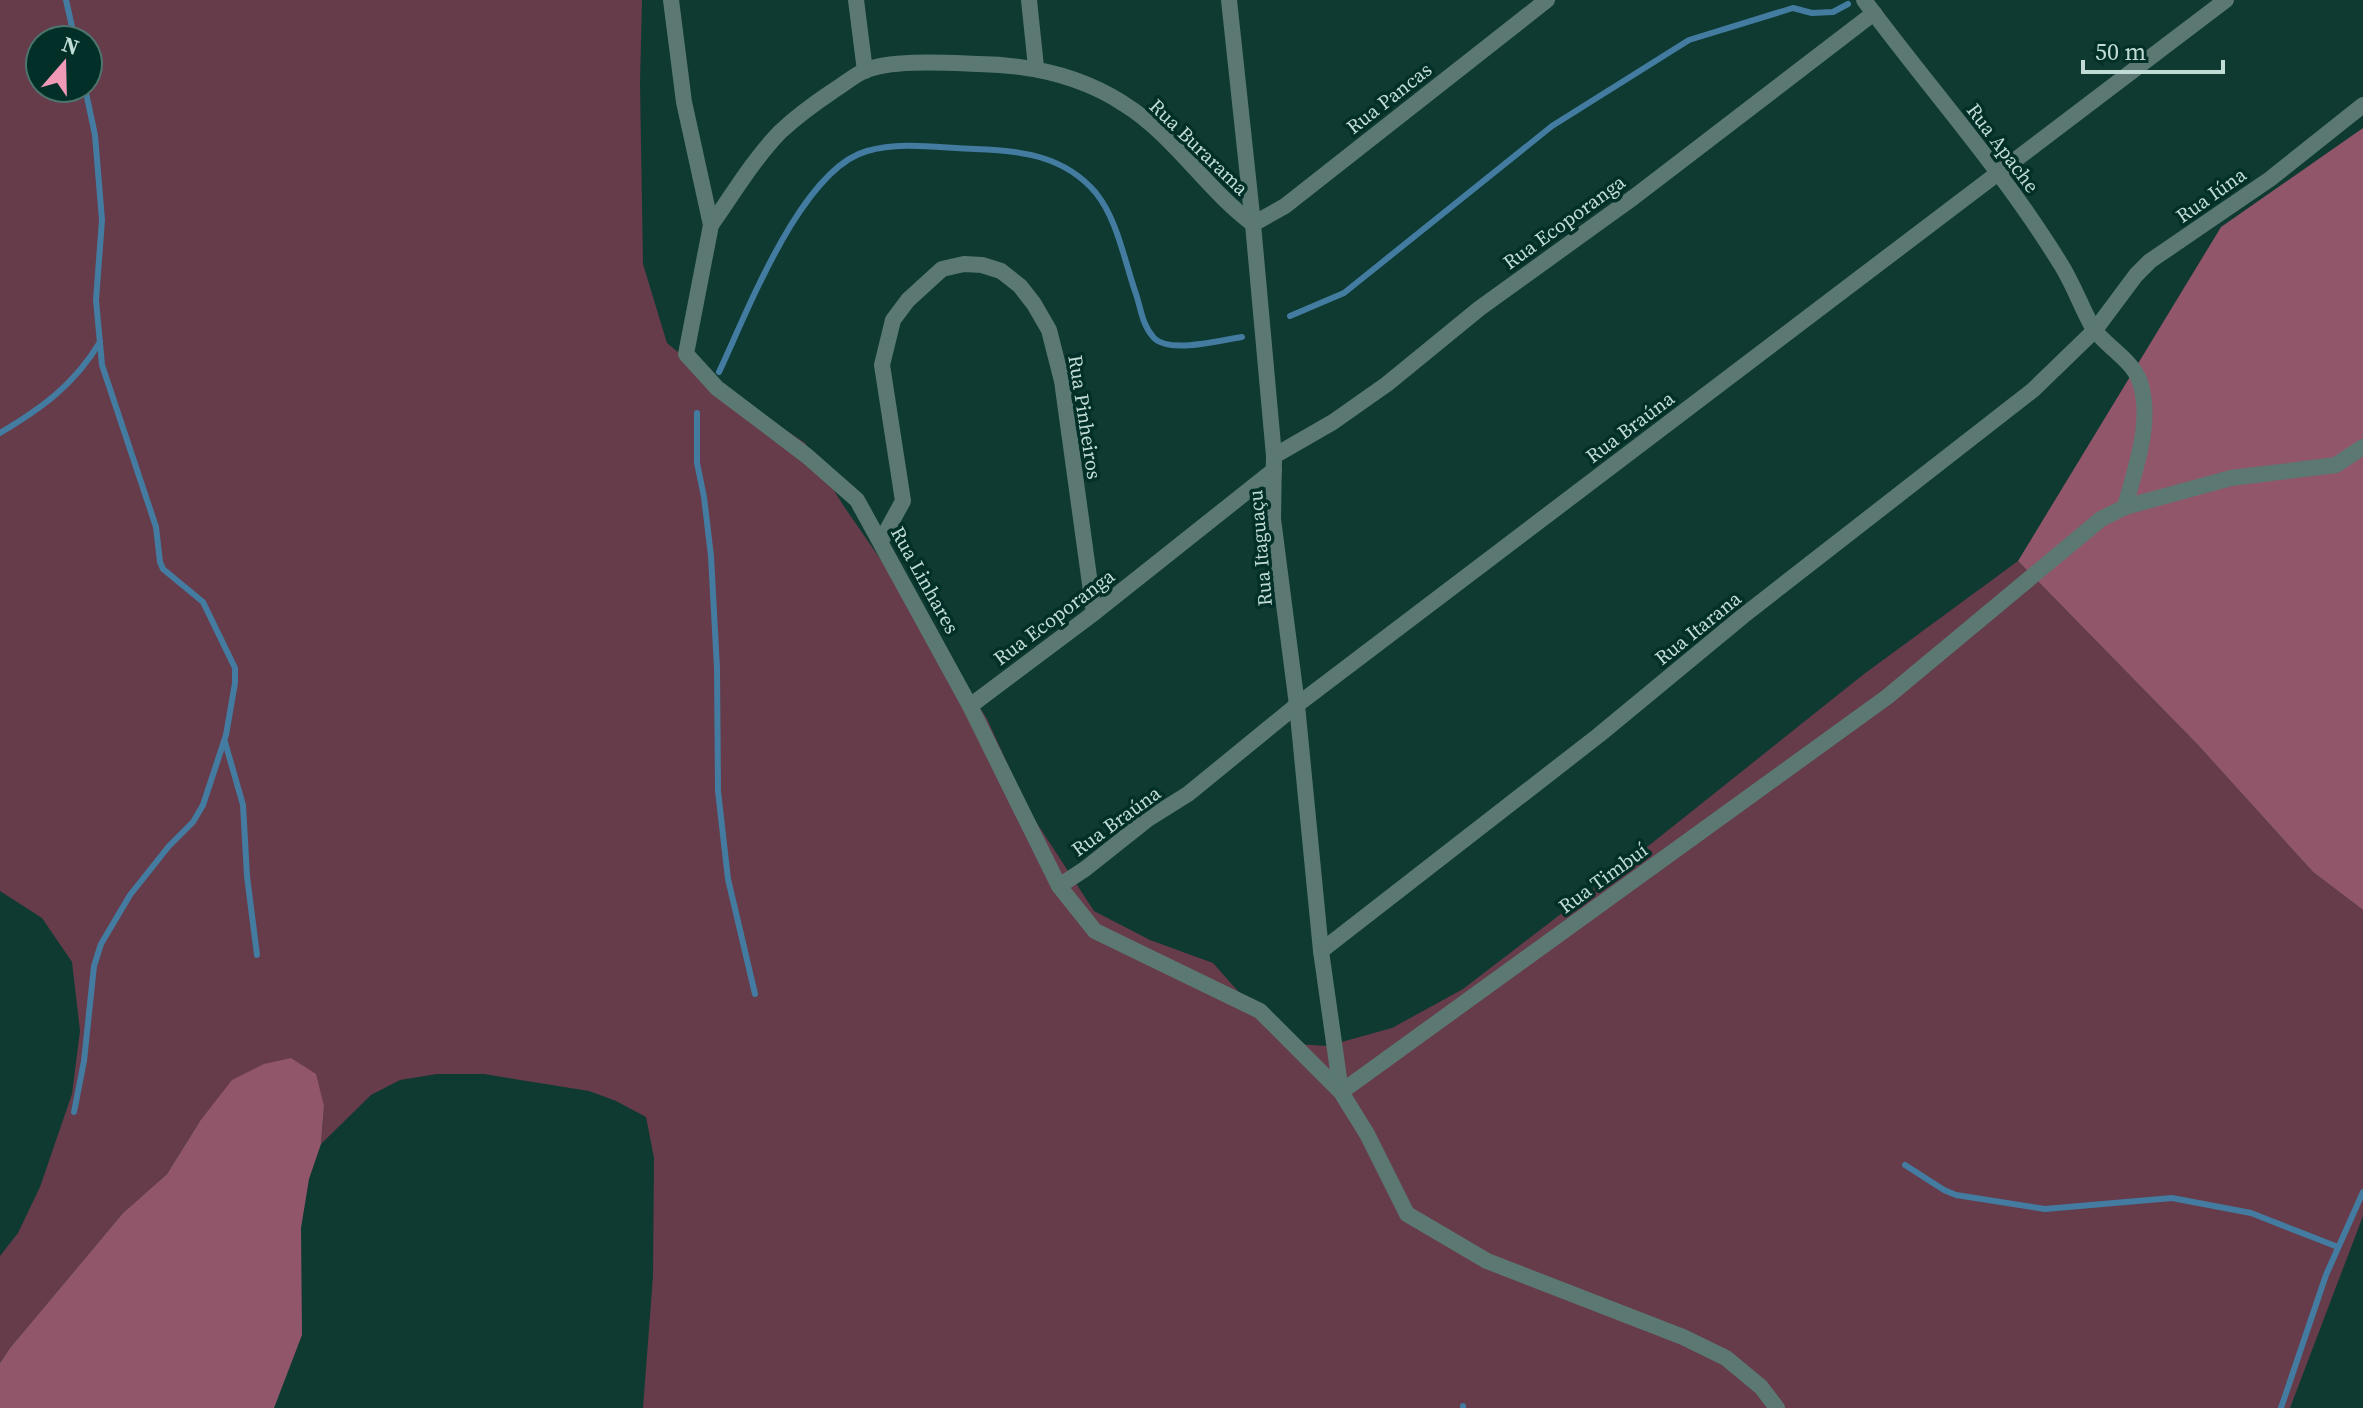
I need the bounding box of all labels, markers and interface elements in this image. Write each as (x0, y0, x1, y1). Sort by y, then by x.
north arrow (24, 24, 104, 104)
scale bar (2083, 24, 2223, 74)
text: N (58, 28, 84, 62)
text: 50 m (2095, 35, 2146, 68)
street label: Rua Pancas (1340, 56, 1438, 140)
street label: Rua Burarama (1143, 92, 1255, 202)
street label: Rua Apache (1960, 97, 2046, 199)
street label: Rua Iúna (2170, 160, 2253, 229)
street label: Rua Ecoporanga (1497, 168, 1632, 276)
street label: Rua Pinheiros (1061, 353, 1109, 481)
street label: Rua Braúna (1580, 384, 1681, 470)
street label: Rua Itaguaçu (1241, 489, 1279, 607)
street label: Rua Linhares (884, 521, 966, 639)
street label: Rua Ecoporanga (988, 562, 1121, 672)
street label: Rua Itarana (1649, 584, 1748, 672)
street label: Rua Braúna (1066, 779, 1167, 863)
street label: Rua Timbuí (1553, 836, 1653, 920)

